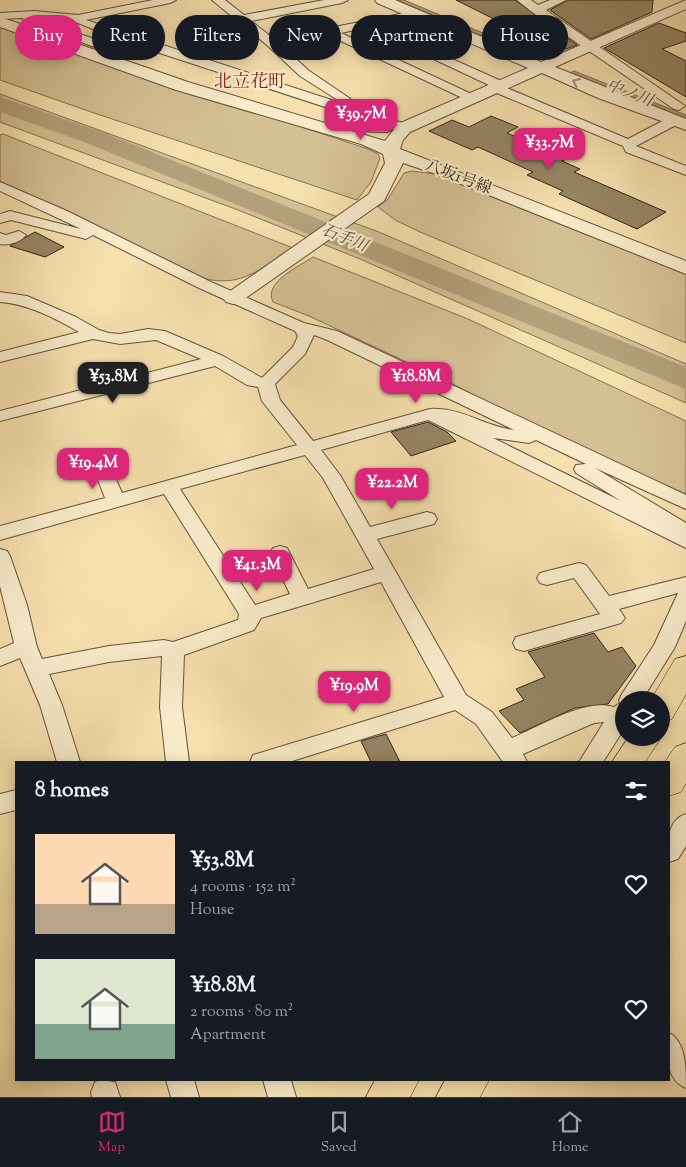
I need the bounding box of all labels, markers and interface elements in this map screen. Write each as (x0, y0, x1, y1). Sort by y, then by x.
chip: Buy (15, 15, 82, 60)
chip: Rent (92, 15, 165, 60)
chip: Filters (175, 15, 259, 60)
chip: New (269, 15, 341, 60)
chip: Apartment (351, 15, 472, 60)
chip: House (482, 15, 568, 60)
district label: 北立花町 (214, 70, 286, 96)
water label: 中ノ川 (602, 75, 657, 114)
one-way arrow (572, 77, 580, 87)
pin: ¥39.7M (320, 98, 402, 141)
text: ¥39.7M (336, 103, 386, 126)
pin: ¥33.7M (508, 128, 590, 170)
text: ¥33.7M (524, 132, 574, 155)
street label: 八坂1号線 (421, 155, 495, 201)
water label: 石手川 (317, 219, 372, 259)
pin: ¥53.8M (72, 362, 154, 404)
pin: ¥18.8M (375, 362, 457, 404)
text: ¥53.8M (89, 366, 137, 389)
text: ¥18.8M (391, 366, 441, 389)
pin: ¥19.4M (52, 448, 134, 490)
text: ¥19.4M (68, 452, 118, 475)
pin: ¥22.2M (351, 468, 433, 510)
text: ¥22.2M (366, 472, 418, 495)
pin: ¥41.3M (216, 550, 298, 592)
text: ¥41.3M (233, 554, 281, 577)
pin: ¥19.9M (313, 670, 395, 713)
text: ¥19.9M (329, 675, 379, 698)
map controls (615, 691, 670, 746)
button: layers (615, 691, 670, 746)
text: 8 homes (35, 776, 109, 806)
icon: filters (622, 777, 650, 805)
text: ¥53.8M (190, 846, 254, 876)
icon: home (75, 854, 135, 914)
icon: heart (622, 870, 650, 898)
text: 4 rooms · 152 m² (190, 876, 296, 899)
text: House (190, 899, 234, 922)
text: ¥18.8M (190, 971, 256, 1001)
icon: home (75, 979, 135, 1039)
icon: heart (622, 995, 650, 1023)
text: 2 rooms · 80 m² (190, 1001, 293, 1024)
text: Apartment (190, 1024, 266, 1047)
tab: Map (98, 1108, 126, 1158)
tab: Saved (321, 1108, 357, 1158)
tab: Home (552, 1108, 588, 1158)

